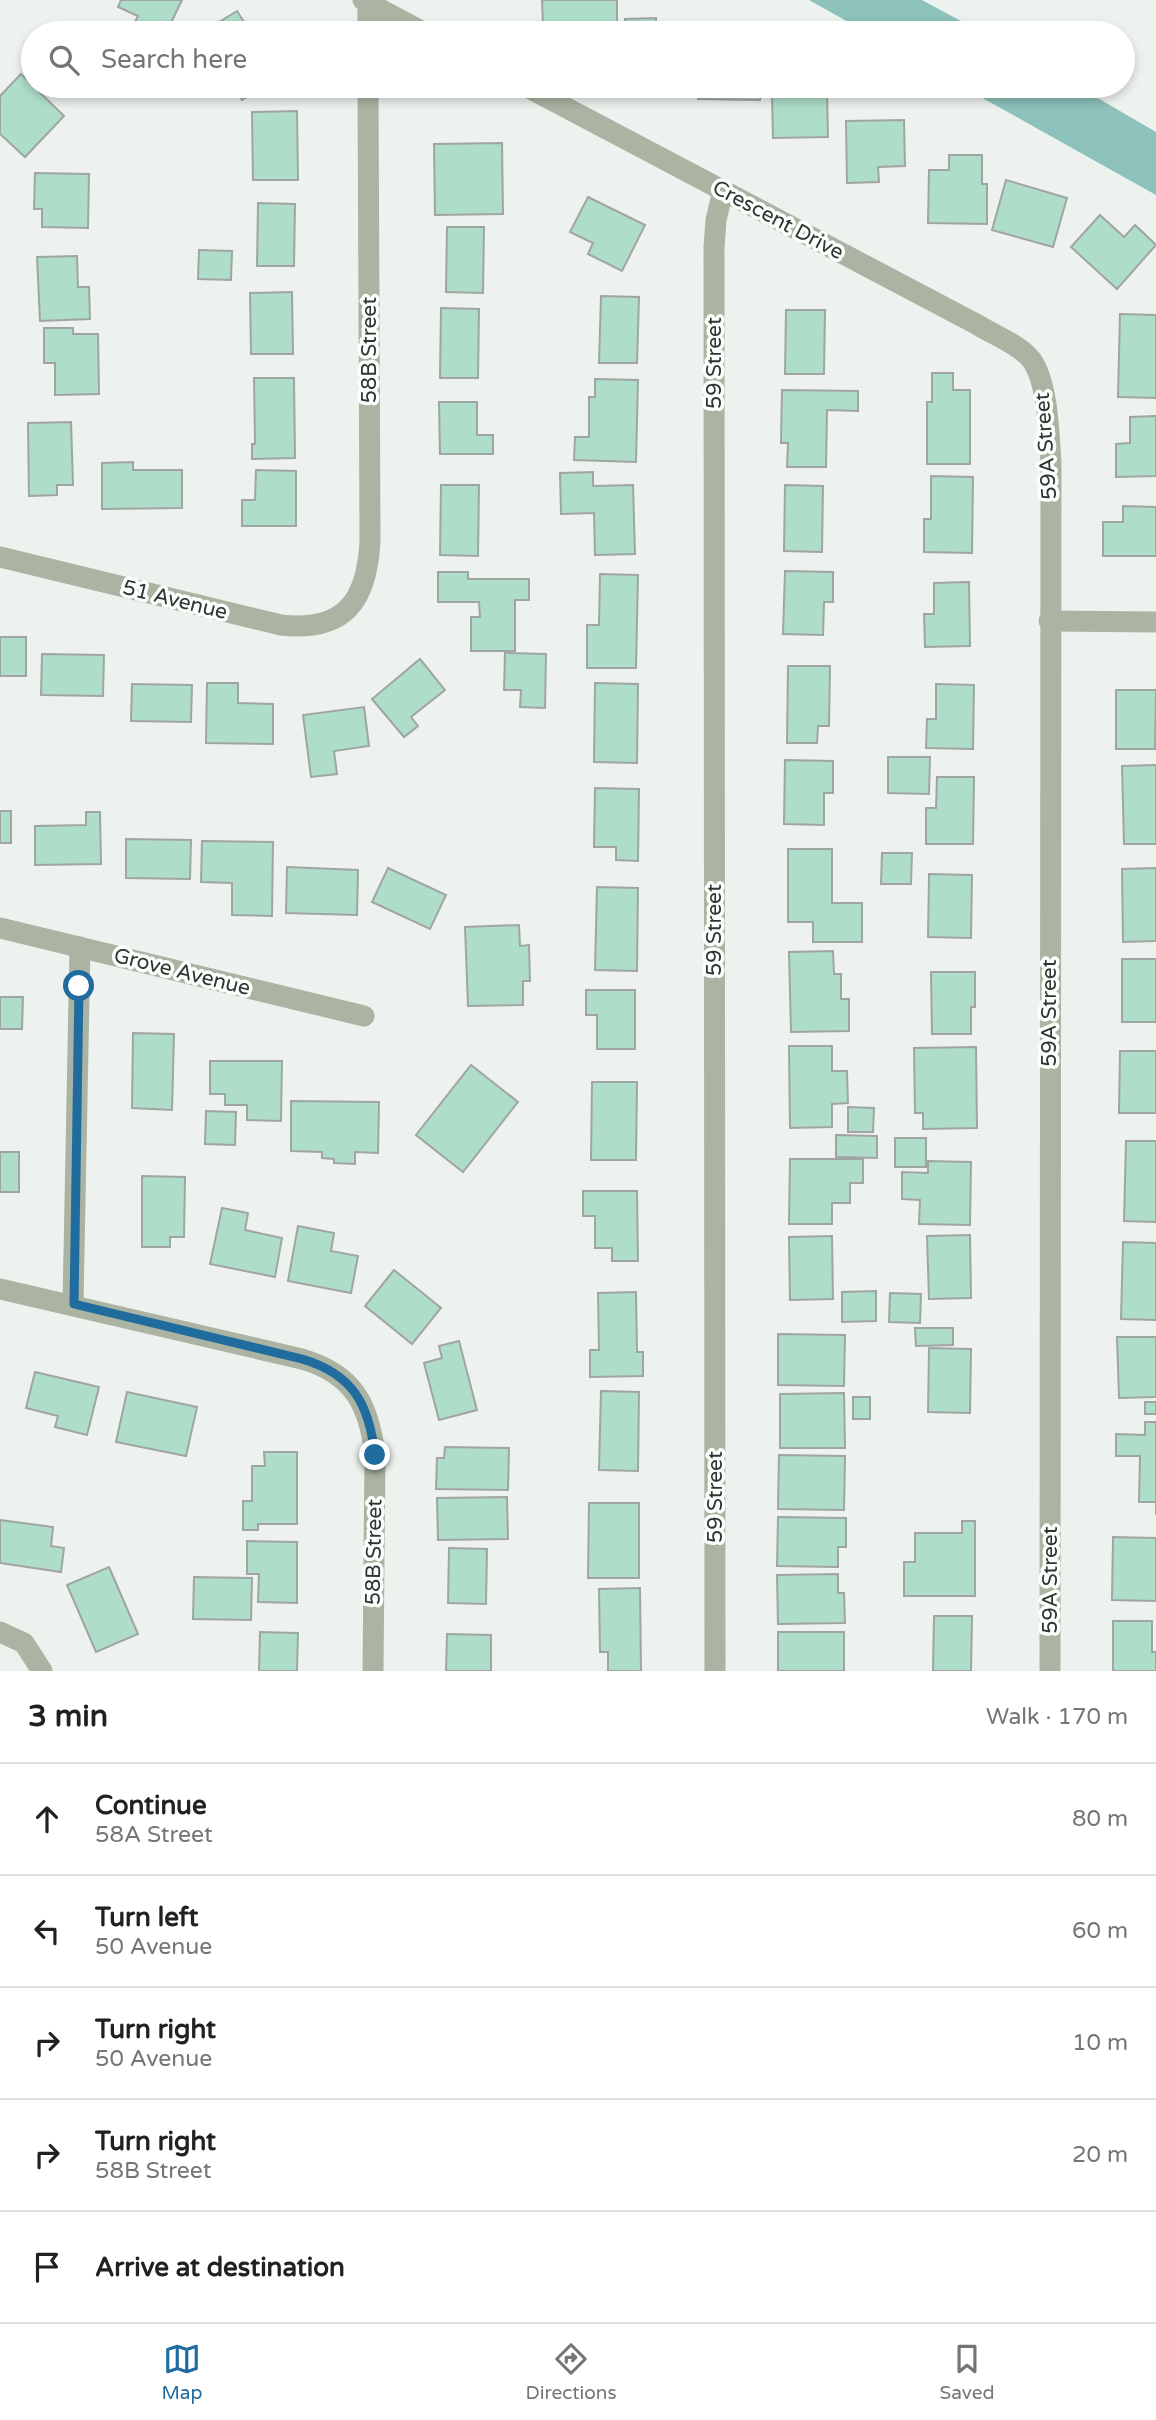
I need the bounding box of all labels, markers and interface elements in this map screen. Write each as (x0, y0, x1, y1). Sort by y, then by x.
search box (21, 21, 1135, 98)
icon: search (45, 41, 83, 79)
text: Search here (101, 44, 247, 75)
street label: Crescent Drive (708, 175, 848, 265)
street label: 58B Street (357, 297, 382, 403)
street label: 59 Street (702, 317, 727, 409)
street label: 59A Street (1030, 391, 1062, 501)
street label: 51 Avenue (120, 575, 230, 625)
street label: 59 Street (702, 884, 727, 976)
street label: Grove Avenue (111, 943, 253, 1001)
street label: 59A Street (1037, 959, 1062, 1067)
route start (63, 970, 94, 1001)
route end (359, 1439, 390, 1470)
street label: 59 Street (703, 1451, 728, 1543)
street label: 58B Street (361, 1499, 387, 1605)
street label: 59A Street (1038, 1526, 1063, 1634)
text: 3 min (28, 1698, 108, 1735)
text: Walk · 170 m (986, 1703, 1128, 1731)
text: Continue (95, 1790, 207, 1821)
icon: ahead (28, 1800, 66, 1838)
text: 80 m (1072, 1805, 1128, 1833)
text: 58A Street (95, 1821, 213, 1849)
text: Turn left (95, 1902, 198, 1933)
icon: left (28, 1912, 66, 1950)
text: 60 m (1072, 1917, 1128, 1945)
text: 50 Avenue (95, 1933, 212, 1961)
text: Turn right (95, 2014, 216, 2045)
icon: right (28, 2024, 66, 2062)
text: 10 m (1072, 2029, 1128, 2057)
text: 50 Avenue (95, 2045, 212, 2073)
text: Turn right (95, 2126, 216, 2157)
icon: right (28, 2136, 66, 2174)
text: 20 m (1072, 2141, 1128, 2169)
text: 58B Street (95, 2157, 212, 2185)
icon: arrive (28, 2248, 66, 2286)
text: Arrive at destination (95, 2252, 345, 2283)
tab: Map (162, 2340, 203, 2404)
tab: Directions (526, 2340, 617, 2404)
tab: Saved (940, 2340, 994, 2404)

